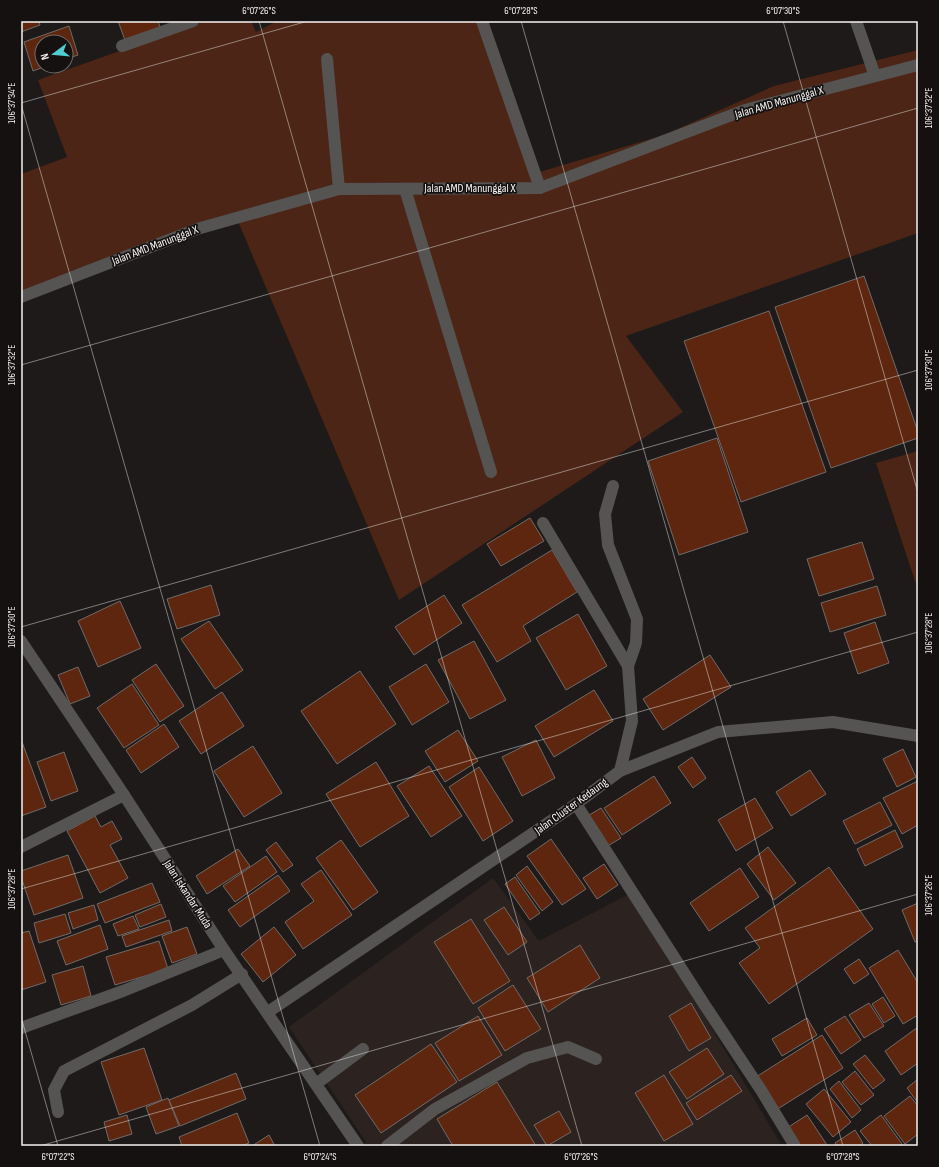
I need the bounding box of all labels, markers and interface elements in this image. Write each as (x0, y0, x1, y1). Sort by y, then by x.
text: 6°07'26"S (242, 5, 276, 17)
text: 6°07'28"S (504, 5, 538, 17)
text: 6°07'30"S (766, 5, 800, 17)
north arrow (34, 34, 74, 74)
text: N (38, 52, 52, 61)
street label: Jalan AMD Manunggal X (732, 82, 826, 123)
text: 106°37'34"E (6, 83, 18, 123)
text: 106°37'32"E (923, 88, 935, 128)
street label: Jalan AMD Manunggal X (423, 181, 517, 196)
street label: Jalan AMD Manunggal X (109, 222, 201, 269)
text: 106°37'32"E (6, 345, 18, 385)
text: 106°37'30"E (923, 349, 935, 391)
text: 106°37'30"E (6, 606, 18, 648)
text: 106°37'28"E (923, 613, 935, 653)
street label: Jalan Cluster Kedaung (531, 775, 611, 839)
street label: Jalan Iskandar Muda (159, 856, 216, 932)
text: 106°37'28"E (6, 869, 18, 909)
text: 106°37'26"E (923, 875, 935, 915)
text: 6°07'22"S (41, 1151, 75, 1163)
text: 6°07'24"S (303, 1151, 337, 1163)
text: 6°07'26"S (564, 1151, 598, 1163)
text: 6°07'28"S (826, 1151, 860, 1163)

